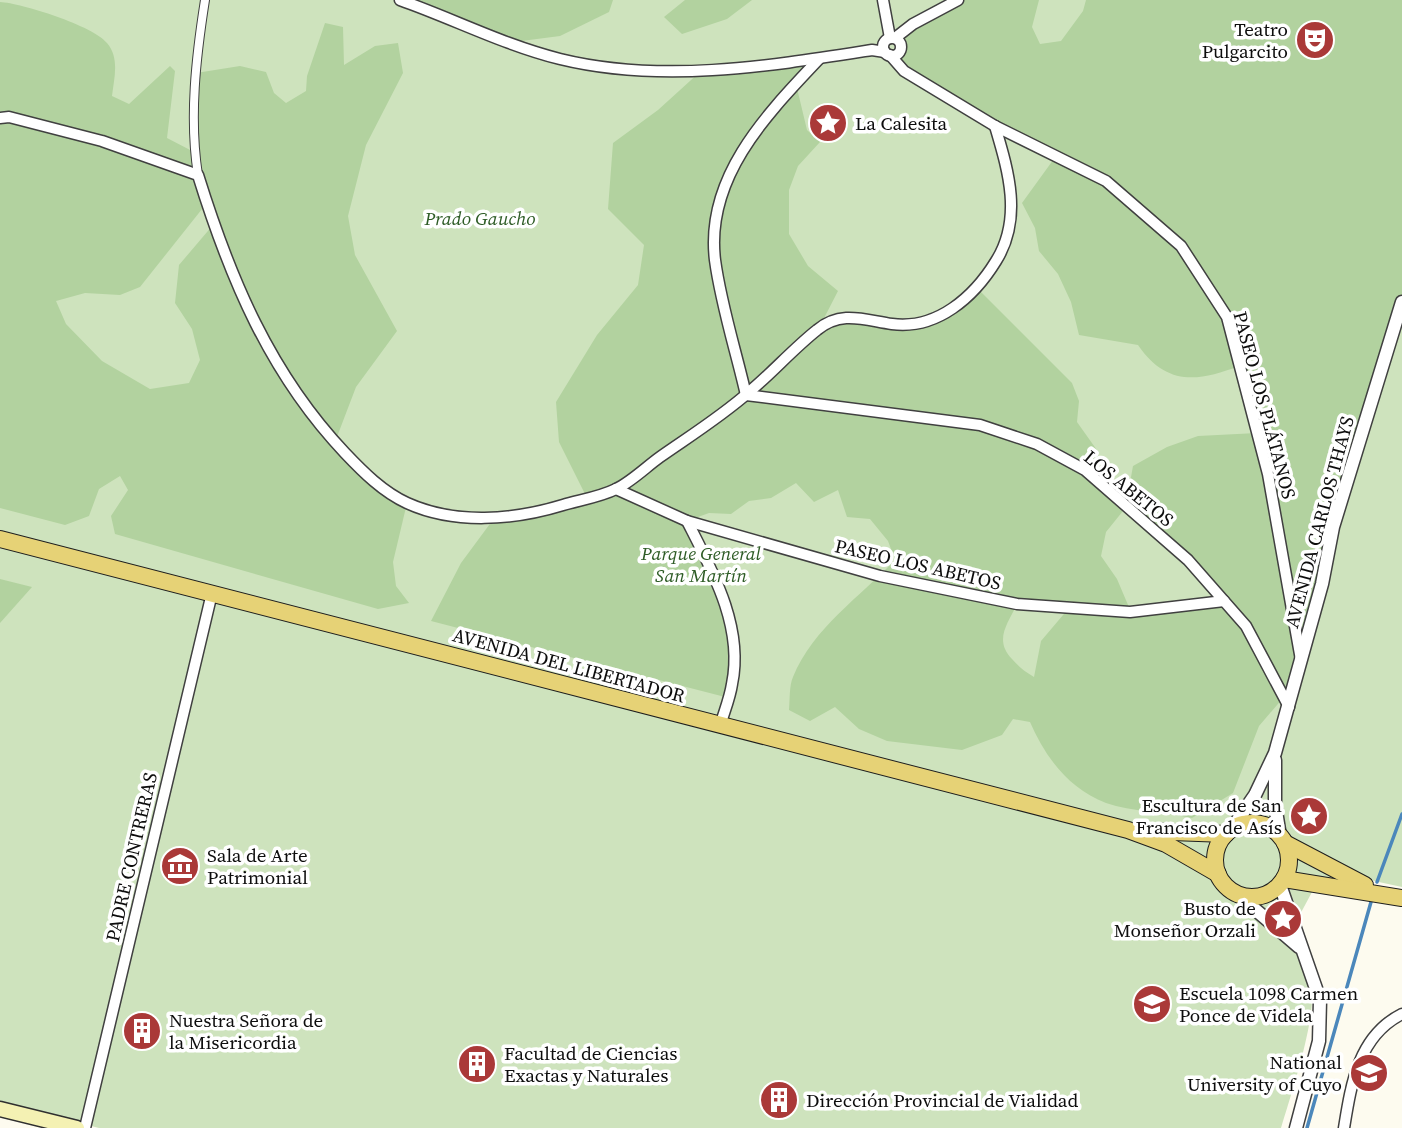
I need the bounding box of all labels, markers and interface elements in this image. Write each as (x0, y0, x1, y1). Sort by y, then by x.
place label: Teatro Pulgarcito (1202, 16, 1288, 64)
theatre icon: Teatro Pulgarcito (1294, 19, 1336, 61)
place icon: La Calesita (807, 102, 849, 144)
place label: La Calesita (855, 110, 948, 136)
park label: Prado Gaucho (423, 205, 536, 231)
street label: PASEO LOS PLÁTANOS (1227, 308, 1303, 502)
street label: AVENIDA CARLOS THAYS (1278, 413, 1360, 631)
street label: LOS ABETOS (1079, 444, 1179, 532)
street label: PASEO LOS ABETOS (832, 532, 1004, 596)
park label: Parque General San Martín (640, 540, 762, 588)
street label: AVENIDA DEL LIBERTADOR (450, 621, 689, 709)
street label: PADRE CONTRERAS (99, 770, 163, 944)
place label: Escultura de San Francisco de Asís (1136, 792, 1282, 840)
place icon: Escultura de San Francisco de Asís (1288, 795, 1330, 837)
place label: Sala de Arte Patrimonial (207, 842, 308, 890)
museum icon: Sala de Arte Patrimonial (159, 845, 201, 887)
place label: Busto de Monseñor Orzali (1114, 895, 1256, 943)
place icon: Busto de Monseñor Orzali (1262, 898, 1304, 940)
place label: Escuela 1098 Carmen Ponce de Videla (1179, 980, 1358, 1028)
school or university icon: Escuela 1098 Carmen Ponce de Videla (1131, 983, 1173, 1025)
place label: Nuestra Señora de la Misericordia (169, 1007, 323, 1055)
building icon: Nuestra Señora de la Misericordia (121, 1010, 163, 1052)
place label: Facultad de Ciencias Exactas y Naturales (504, 1040, 678, 1088)
building icon: Facultad de Ciencias Exactas y Naturales (456, 1043, 498, 1085)
place label: National University of Cuyo (1187, 1049, 1342, 1097)
school or university icon: National University of Cuyo (1348, 1052, 1390, 1094)
building icon: Dirección Provincial de Vialidad (758, 1079, 800, 1121)
place label: Dirección Provincial de Vialidad (806, 1087, 1078, 1113)

